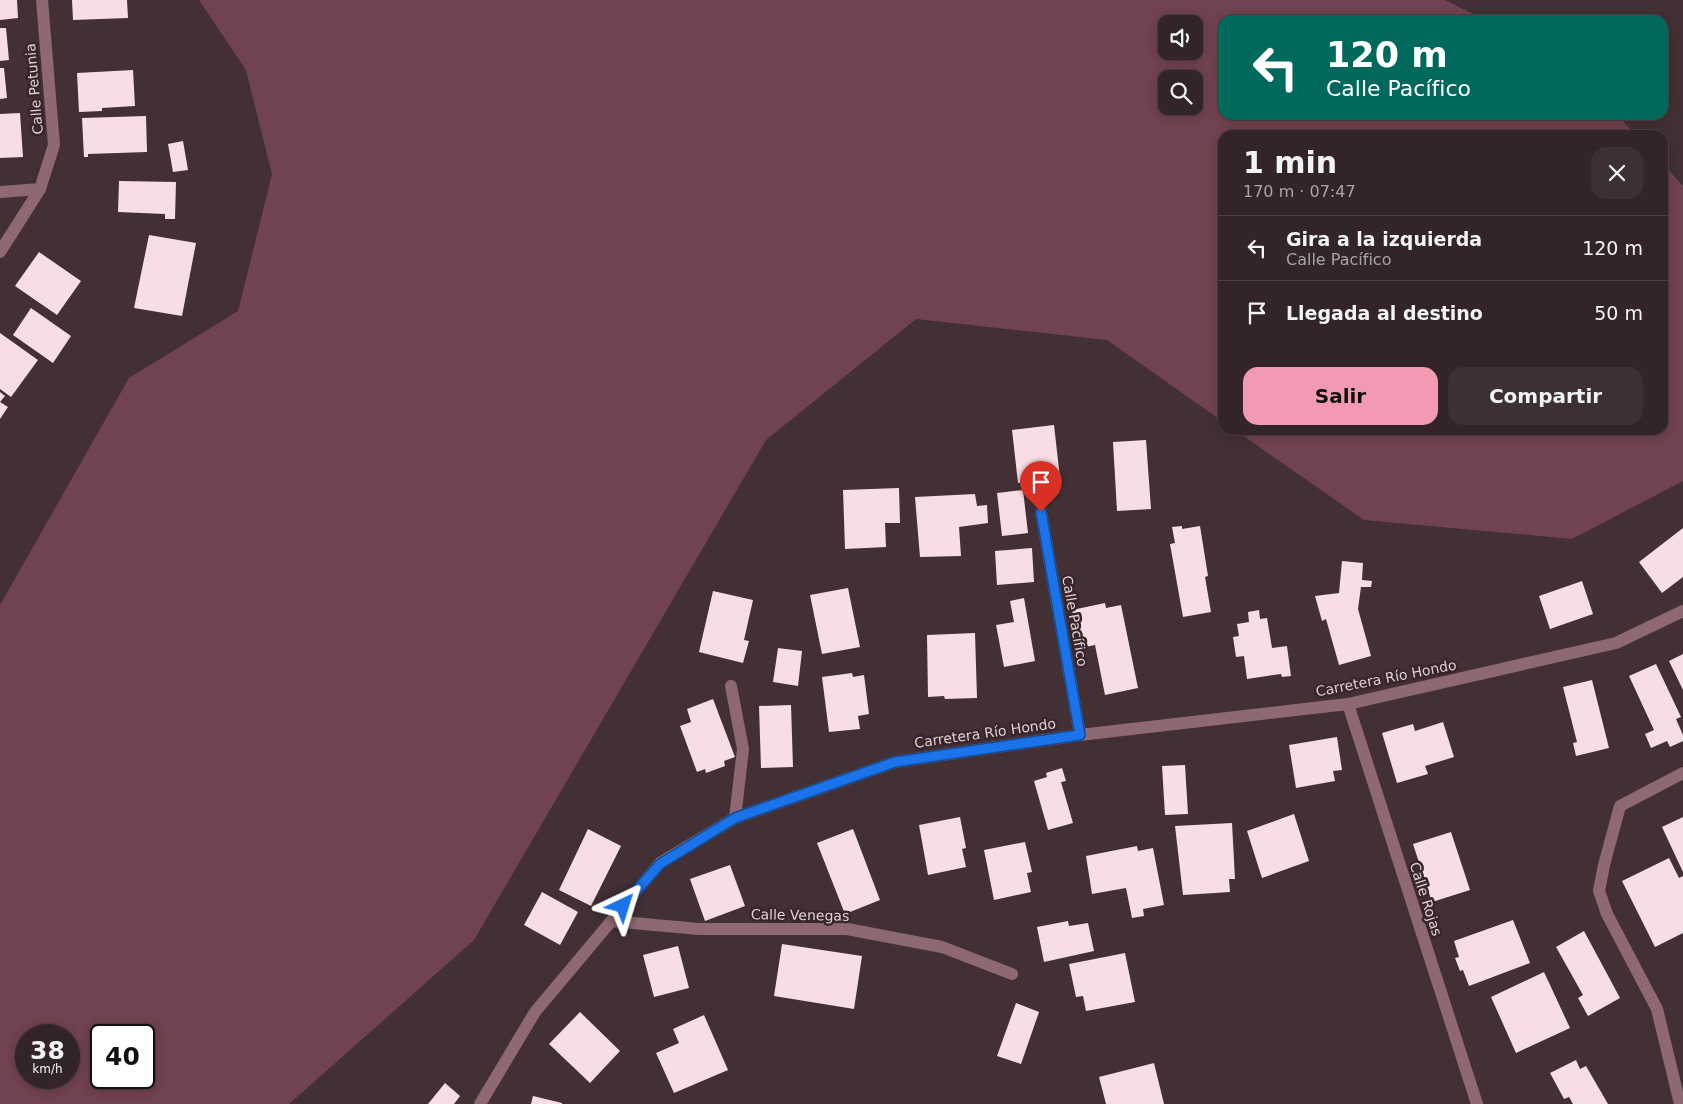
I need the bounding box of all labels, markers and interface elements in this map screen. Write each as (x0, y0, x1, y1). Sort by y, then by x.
map controls (1158, 15, 1203, 115)
button: sound (1158, 15, 1203, 60)
icon: left (1243, 35, 1308, 100)
text: 120 m (1326, 35, 1448, 75)
street label: Calle Petunia (22, 43, 46, 135)
button: search (1158, 70, 1203, 115)
text: Calle Pacífico (1326, 76, 1471, 101)
text: 1 min (1243, 145, 1337, 180)
button: close (1591, 147, 1643, 199)
text: 170 m · 07:47 (1243, 182, 1356, 201)
text: Gira a la izquierda (1286, 228, 1482, 250)
icon: left (1243, 234, 1271, 262)
text: 120 m (1582, 237, 1643, 259)
text: Calle Pacífico (1286, 250, 1391, 269)
icon: arrive (1243, 299, 1271, 327)
text: Llegada al destino (1286, 302, 1483, 324)
text: 50 m (1594, 302, 1643, 324)
button: Salir (1243, 367, 1438, 425)
button: Compartir (1448, 367, 1643, 425)
pin (1020, 461, 1062, 512)
icon: arrive (1027, 468, 1055, 496)
street label: Calle Pacífico (1059, 574, 1091, 668)
street label: Carretera Río Hondo (1314, 657, 1458, 699)
street label: Carretera Río Hondo (913, 715, 1057, 751)
street label: Calle Rojas (1407, 860, 1445, 938)
position arrow (596, 879, 648, 931)
street label: Calle Venegas (751, 906, 849, 924)
speed limit sign: 40 (90, 1024, 155, 1089)
text: 38 (30, 1036, 65, 1065)
text: km/h (32, 1062, 63, 1076)

